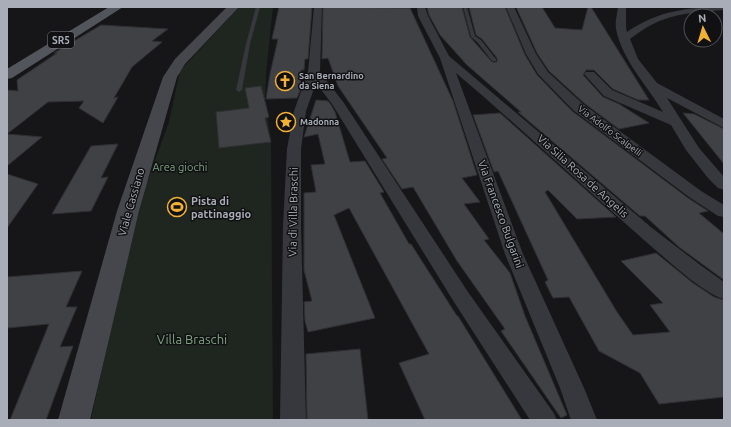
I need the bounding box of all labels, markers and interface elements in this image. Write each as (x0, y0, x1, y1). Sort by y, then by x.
north arrow (683, 8, 723, 48)
text: N (698, 12, 707, 24)
road number: SR5 (48, 32, 74, 48)
church icon: San Bernardino da Siena (274, 70, 296, 92)
place label: San Bernardino da Siena (299, 71, 364, 91)
street label: Via Adolfo Scalpelli (576, 104, 644, 158)
place icon: Madonna (275, 111, 297, 133)
place label: Madonna (300, 117, 339, 127)
street label: Via Silia Rosa de Angelis (535, 132, 631, 220)
street label: Via Francesco Bulgarini (476, 158, 526, 270)
park label: Area giochi (152, 161, 208, 173)
street label: Viale Cassiano (116, 167, 146, 237)
street label: Via di Villa Braschi (286, 167, 300, 257)
place label: Pista di pattinaggio (191, 195, 252, 220)
sports icon: Pista di pattinaggio (166, 196, 188, 218)
park label: Villa Braschi (157, 332, 227, 346)

